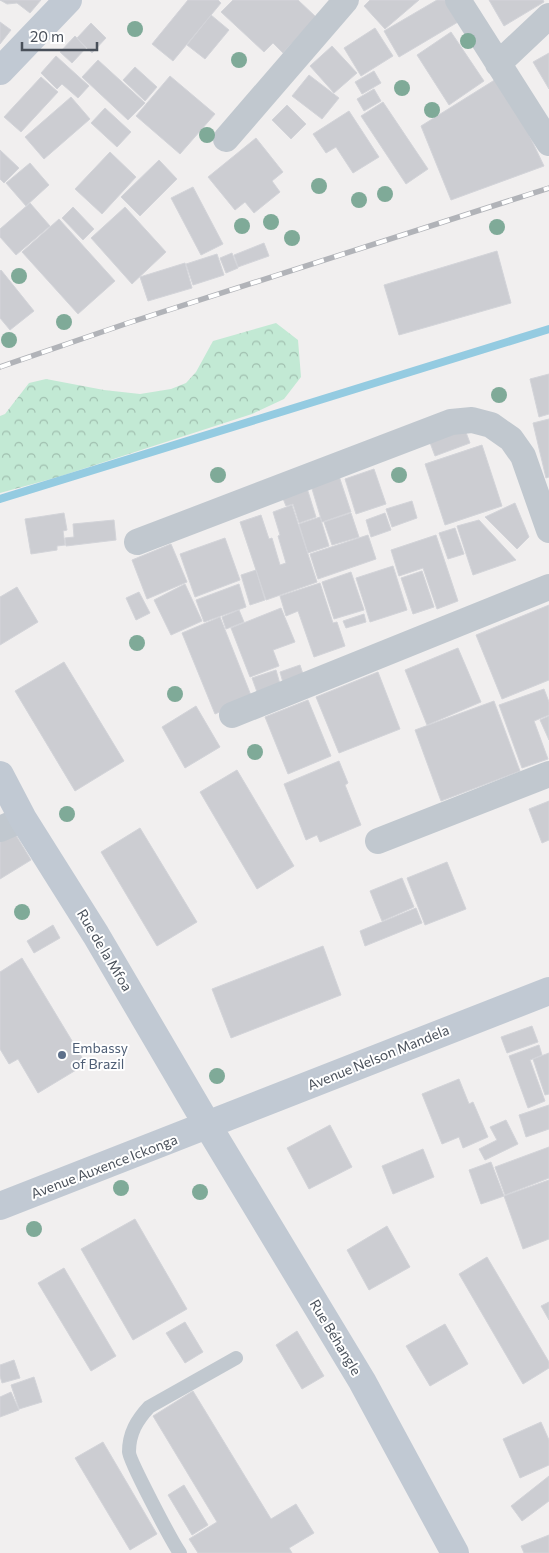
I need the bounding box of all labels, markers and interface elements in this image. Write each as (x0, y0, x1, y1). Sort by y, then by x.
scale bar (22, 20, 98, 52)
text: 20 m (30, 27, 64, 45)
street label: Rue de la Mfoa (74, 906, 136, 994)
street label: Avenue Nelson Mandela (305, 1021, 451, 1093)
place label: Embassy of Brazil (72, 1039, 128, 1072)
marker: Embassy of Brazil (56, 1049, 68, 1061)
street label: Avenue Auxence Ickonga (28, 1130, 180, 1202)
street label: Rue Béhangle (307, 1296, 365, 1378)

